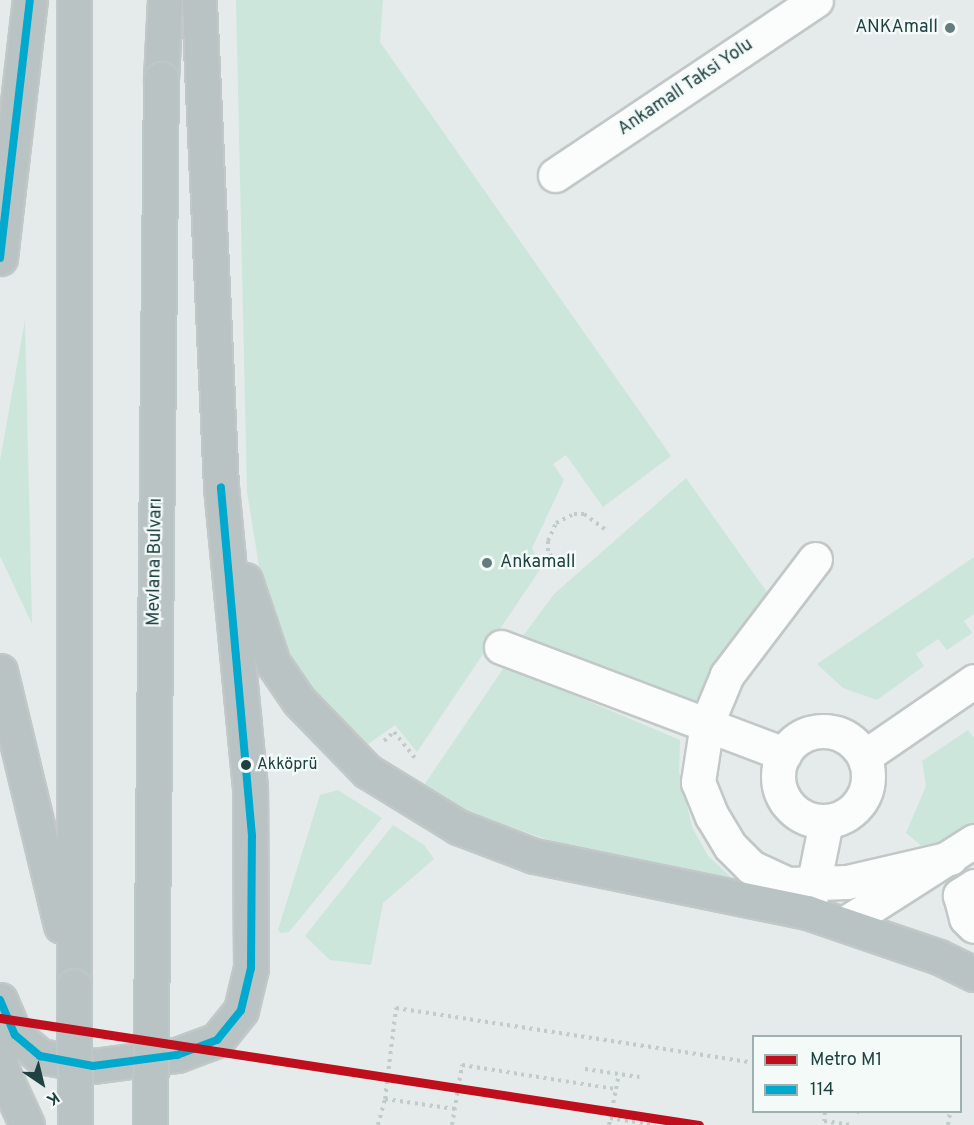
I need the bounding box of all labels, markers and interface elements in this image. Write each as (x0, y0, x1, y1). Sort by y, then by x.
place label: ANKAmall (855, 17, 938, 39)
marker: ANKAmall (943, 21, 957, 35)
street label: Ankamall Taksi Yolu (614, 34, 758, 142)
street label: Mevlana Bulvarı (144, 498, 168, 626)
place label: Ankamall (500, 552, 575, 574)
marker: Ankamall (478, 554, 496, 572)
place label: Akköprü (257, 755, 318, 775)
marker: Akköprü (240, 759, 252, 771)
legend (752, 1035, 962, 1113)
text: Metro M1 (810, 1049, 882, 1072)
north arrow (12, 1053, 72, 1113)
text: 114 (810, 1079, 834, 1102)
text: K (42, 1086, 63, 1109)

